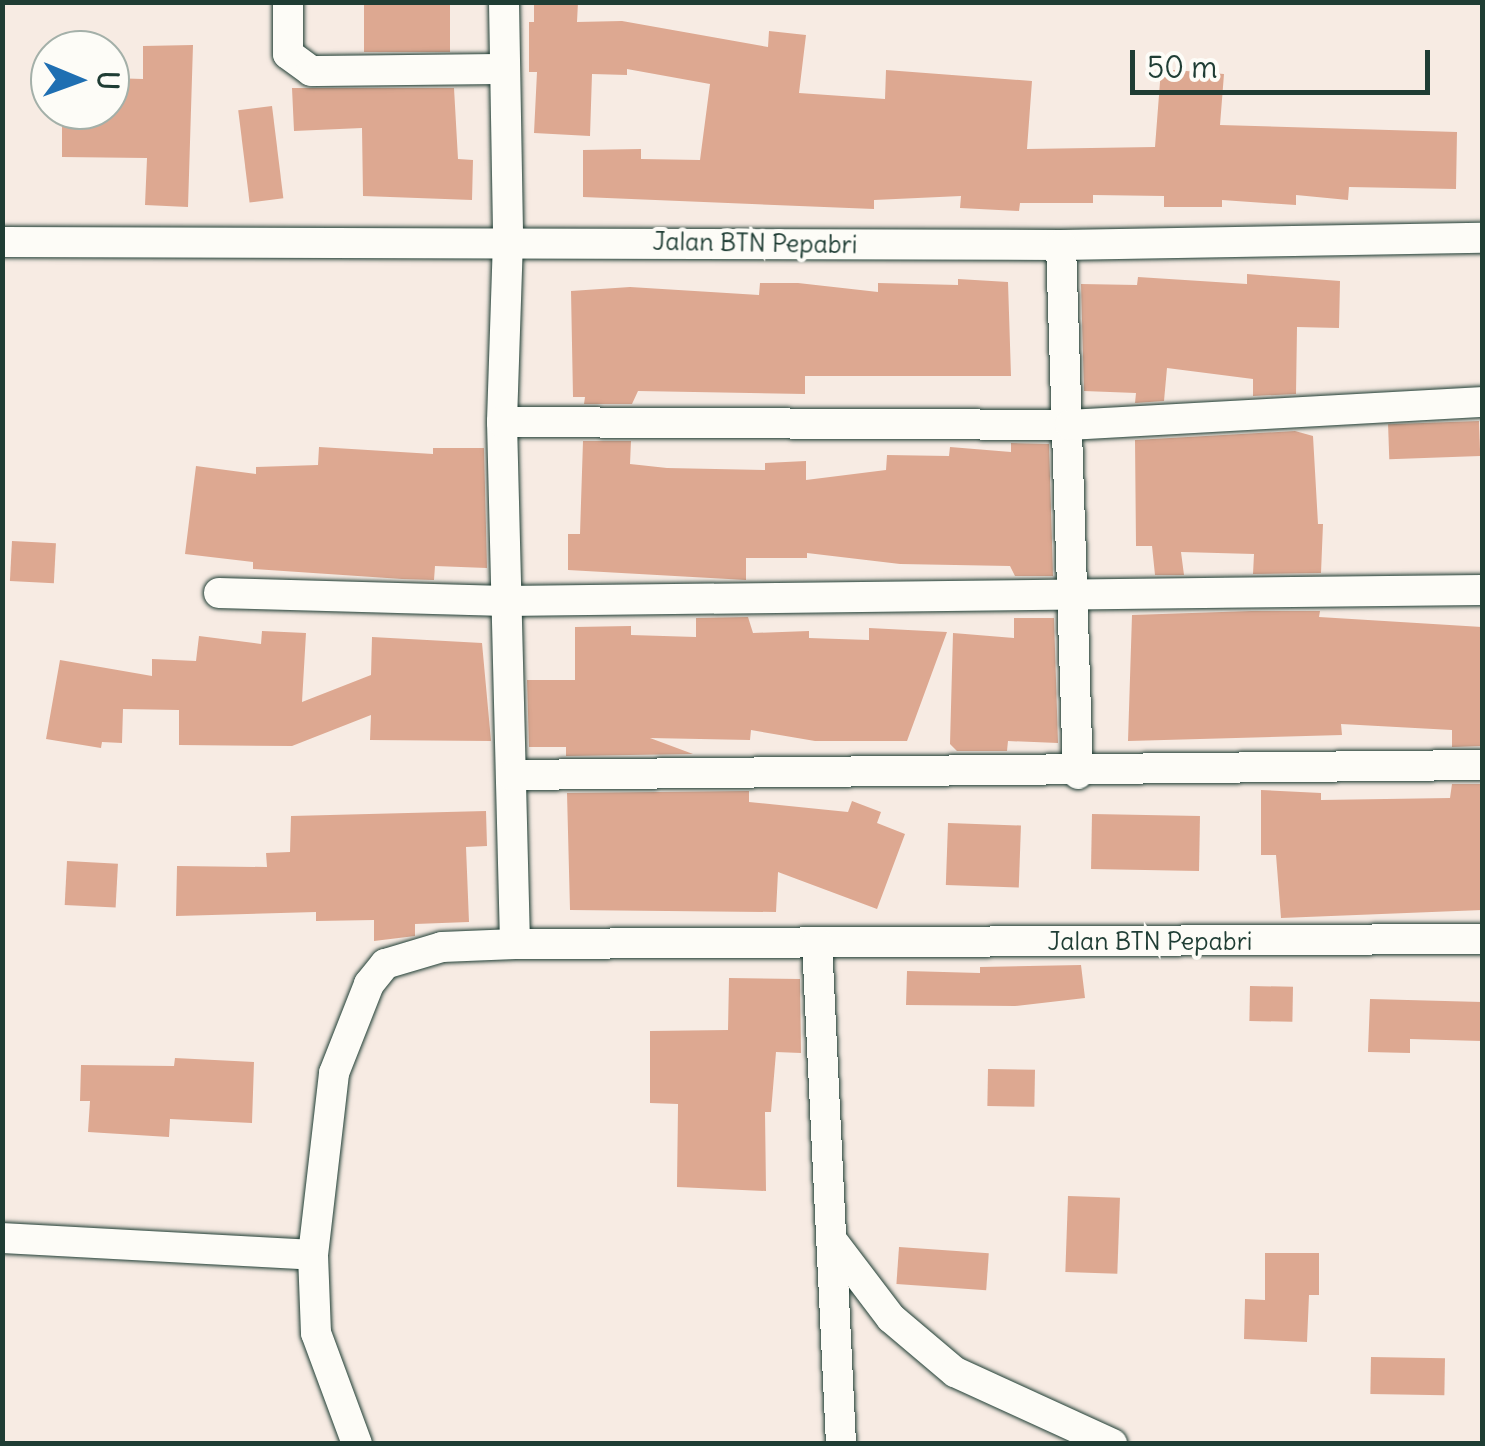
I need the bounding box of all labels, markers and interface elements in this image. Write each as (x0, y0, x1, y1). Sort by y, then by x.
north arrow (30, 30, 130, 130)
scale bar (1135, 30, 1435, 92)
text: 50 m (1147, 48, 1217, 86)
text: U (90, 71, 126, 90)
street label: Jalan BTN Pepabri (652, 226, 858, 260)
street label: Jalan BTN Pepabri (1048, 926, 1252, 956)

